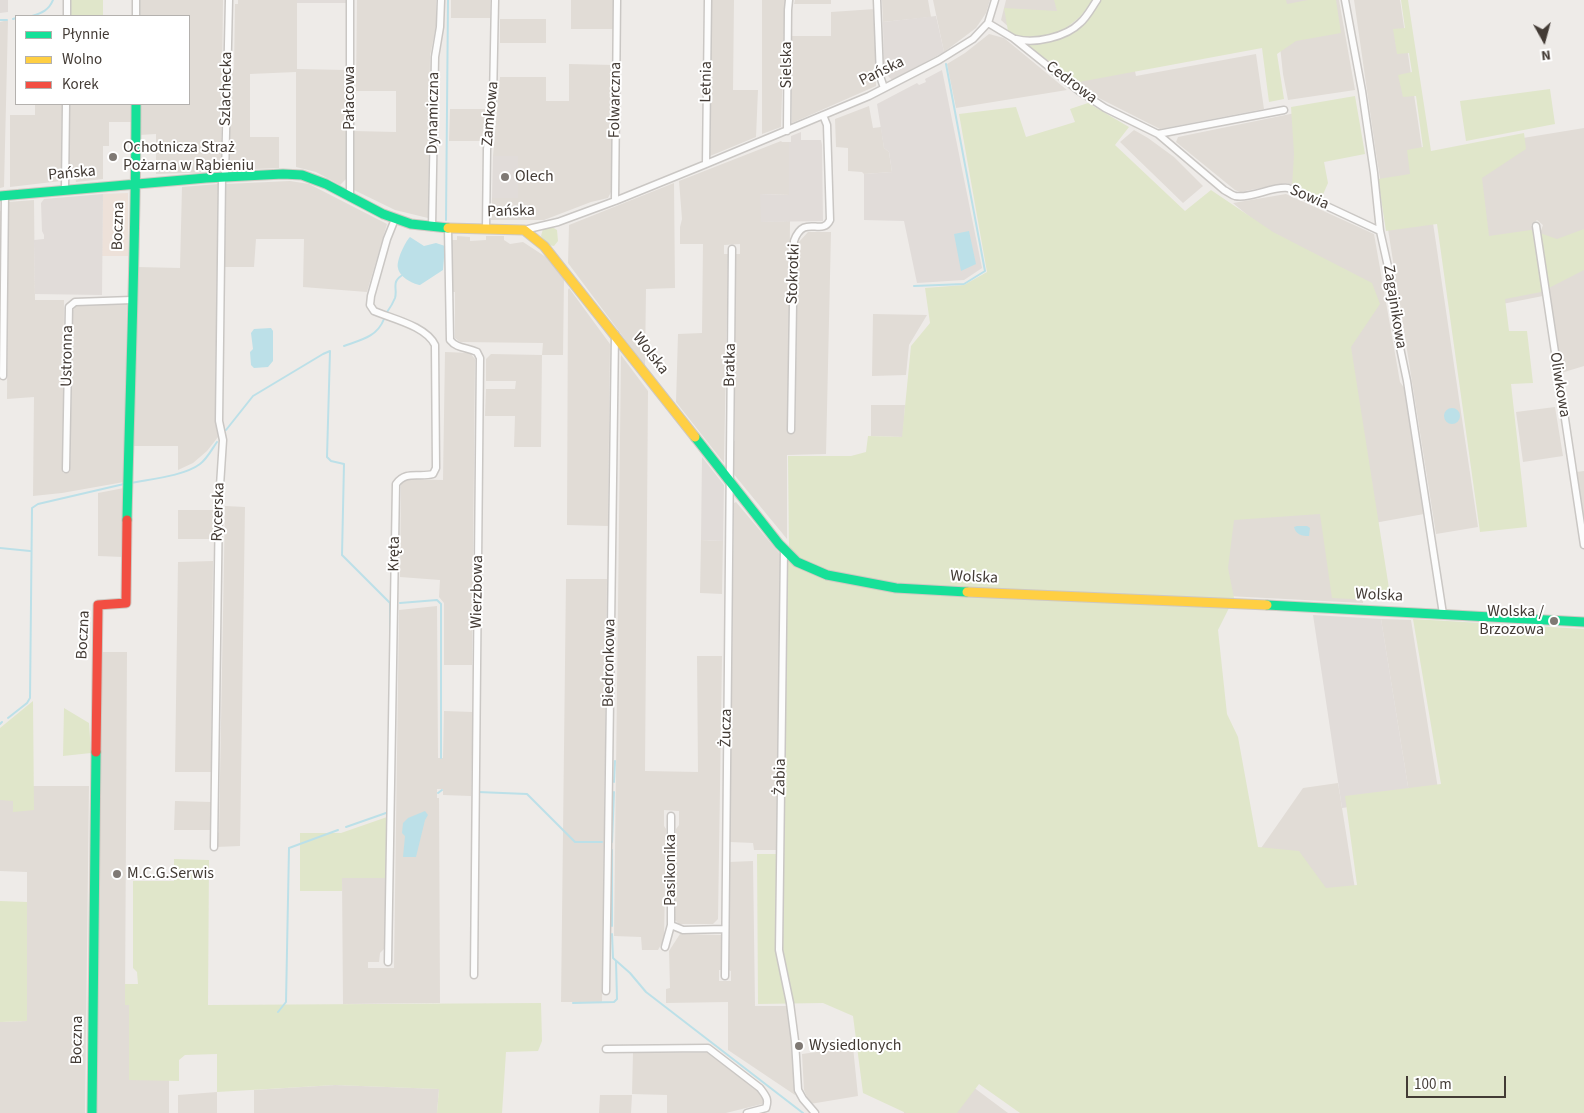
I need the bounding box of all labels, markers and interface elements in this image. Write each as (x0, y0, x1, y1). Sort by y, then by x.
legend (15, 15, 190, 105)
north arrow (1519, 15, 1569, 65)
text: Płynnie (62, 24, 110, 45)
street label: Sielska (777, 41, 797, 89)
text: N (1540, 44, 1552, 65)
text: Wolno (62, 49, 102, 70)
street label: Szlachecka (217, 52, 237, 126)
street label: Pańska (856, 53, 908, 91)
street label: Cedrowa (1042, 57, 1100, 109)
street label: Letnia (697, 61, 717, 103)
street label: Folwarczna (606, 62, 626, 138)
street label: Pałacowa (340, 66, 360, 130)
street label: Dynamiczna (424, 72, 444, 154)
text: Korek (62, 74, 99, 95)
street label: Zamkowa (479, 81, 503, 147)
place label: Ochotnicza Straż Pożarna w Rąbieniu (123, 138, 254, 176)
marker: Ochotnicza Straż Pożarna w Rąbieniu (107, 151, 119, 163)
street label: Pańska (47, 162, 97, 186)
place label: Olech (515, 167, 554, 187)
marker: Olech (499, 171, 511, 183)
street label: Sowia (1287, 181, 1331, 215)
street label: Boczna (109, 201, 129, 251)
street label: Pańska (487, 202, 535, 222)
street label: Stokrotki (783, 243, 805, 305)
street label: Zagajnikowa (1378, 264, 1410, 350)
street label: Ustronna (58, 325, 78, 387)
street label: Wolska (628, 329, 672, 379)
street label: Bratka (721, 343, 741, 387)
street label: Oliwkowa (1544, 351, 1574, 419)
street label: Rycerska (208, 482, 230, 542)
street label: Kręta (385, 536, 405, 572)
street label: Wierzbowa (468, 555, 488, 629)
street label: Wolska (950, 567, 998, 589)
street label: Wolska (1355, 585, 1403, 607)
place label: Wolska / Brzozowa (1479, 602, 1544, 640)
street label: Boczna (73, 610, 95, 660)
marker: Wolska / Brzozowa (1548, 615, 1560, 627)
street label: Biedronkowa (600, 619, 620, 707)
street label: Żucza (717, 708, 737, 748)
street label: Żabia (771, 758, 791, 796)
street label: Pasikonika (661, 834, 681, 906)
place label: M.C.G.Serwis (127, 864, 214, 884)
marker: M.C.G.Serwis (111, 868, 123, 880)
street label: Boczna (68, 1015, 88, 1065)
place label: Wysiedlonych (809, 1036, 901, 1056)
marker: Wysiedlonych (793, 1040, 805, 1052)
scale bar (1409, 1066, 1509, 1098)
text: 100 m (1414, 1074, 1452, 1095)

